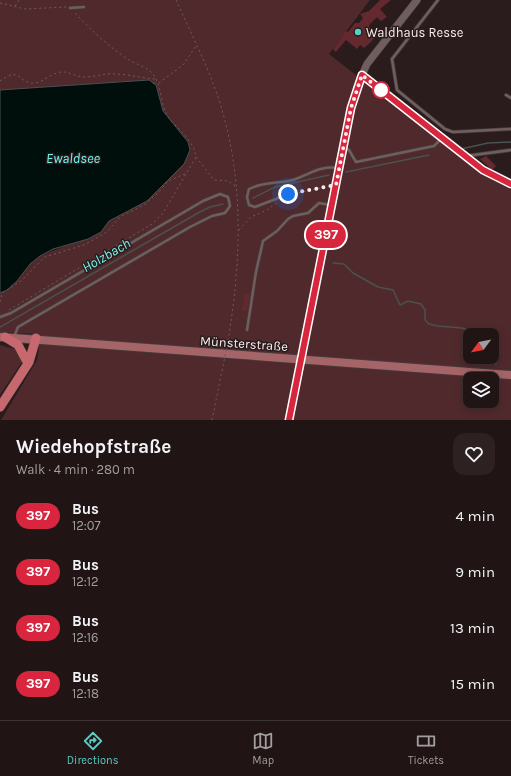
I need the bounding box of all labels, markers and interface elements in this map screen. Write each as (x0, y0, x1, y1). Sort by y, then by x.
place label: Waldhaus Resse (366, 25, 464, 40)
marker: Waldhaus Resse (353, 27, 363, 37)
unlabelled marker (372, 81, 390, 99)
water label: Ewaldsee (46, 150, 100, 167)
your location (278, 184, 298, 204)
line badge: 397 (303, 222, 349, 248)
text: 397 (314, 226, 338, 243)
water label: Holzbach (79, 235, 134, 276)
north arrow (463, 328, 499, 364)
map controls (463, 328, 499, 408)
street label: Münsterstraße (200, 333, 289, 354)
button: layers (463, 372, 499, 408)
button: heart (453, 433, 495, 475)
text: Wiedehopfstraße (16, 436, 171, 458)
text: Walk · 4 min · 280 m (16, 462, 135, 477)
text: Bus (72, 500, 99, 518)
text: 397 (26, 507, 50, 524)
text: 4 min (456, 507, 495, 525)
text: 12:07 (72, 518, 101, 533)
text: Bus (72, 556, 99, 574)
text: 397 (26, 563, 50, 580)
text: 9 min (455, 563, 495, 581)
text: 12:12 (72, 574, 99, 589)
text: Bus (72, 612, 99, 630)
text: 397 (26, 619, 50, 636)
text: 13 min (450, 619, 495, 637)
text: 12:16 (72, 630, 99, 645)
text: Bus (72, 668, 99, 686)
text: 397 (26, 675, 50, 692)
text: 15 min (450, 675, 495, 693)
text: 12:18 (72, 686, 99, 701)
tab: Directions (67, 730, 119, 767)
tab: Map (252, 730, 274, 767)
tab: Tickets (408, 730, 444, 767)

